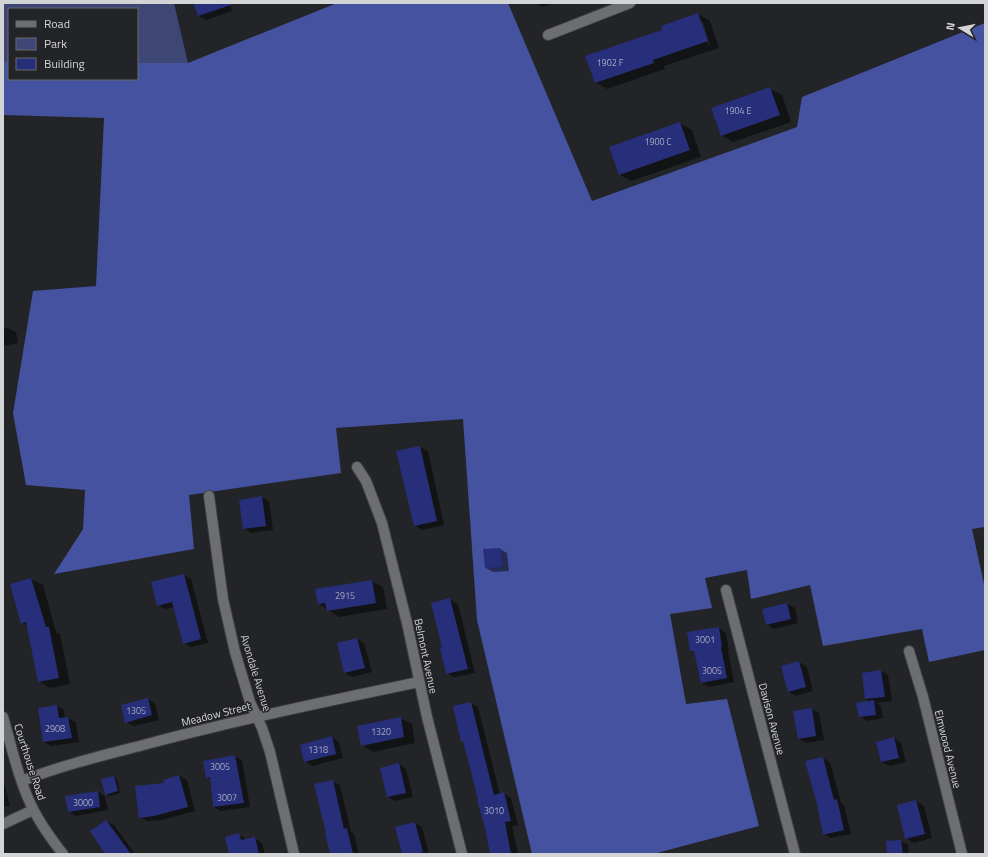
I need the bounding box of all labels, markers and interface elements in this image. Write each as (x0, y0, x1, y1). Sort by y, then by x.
legend (8, 8, 138, 80)
north arrow (940, 8, 980, 48)
text: Road (44, 14, 70, 33)
text: N (942, 21, 959, 31)
text: Park (44, 34, 67, 53)
text: Building (44, 54, 85, 73)
house number: 1902 F (597, 56, 624, 69)
house number: 1904 E (724, 104, 752, 117)
house number: 1900 C (644, 135, 672, 148)
house number: 2915 (335, 589, 355, 602)
street label: Belmont Avenue (410, 617, 442, 695)
street label: Avondale Avenue (237, 633, 275, 714)
house number: 3001 (695, 633, 715, 646)
house number: 3005 (702, 664, 722, 677)
street label: Davison Avenue (755, 681, 789, 757)
street label: Meadow Street (180, 698, 253, 730)
house number: 1305 (126, 704, 146, 717)
street label: Elmwood Avenue (931, 708, 966, 790)
street label: Courthouse Road (10, 722, 50, 803)
house number: 2908 (45, 722, 65, 735)
house number: 1320 (371, 725, 391, 738)
house number: 1318 (308, 743, 328, 756)
house number: 3005 (210, 760, 230, 773)
house number: 3007 (217, 791, 237, 804)
house number: 3000 (73, 796, 93, 809)
house number: 3010 (484, 804, 504, 817)

